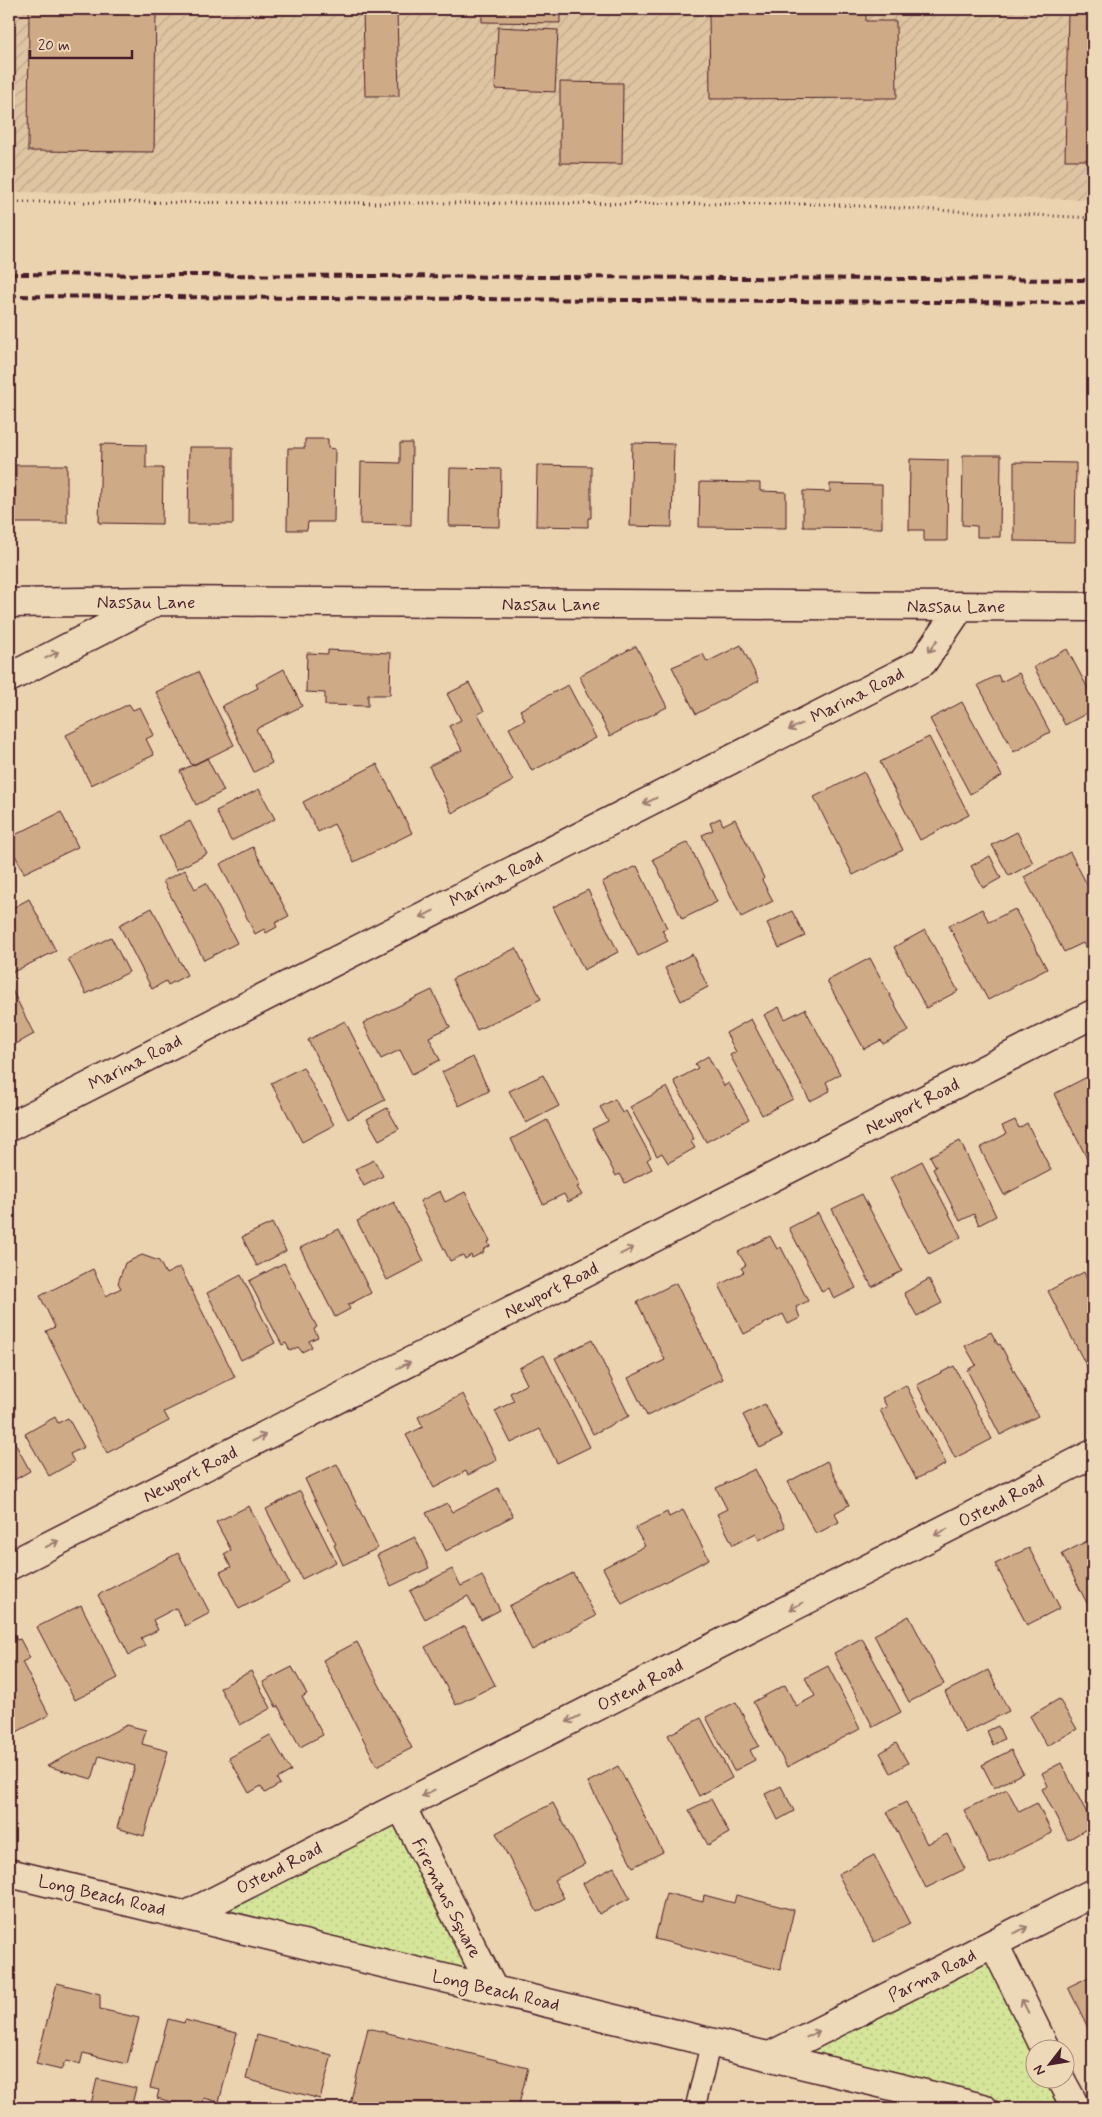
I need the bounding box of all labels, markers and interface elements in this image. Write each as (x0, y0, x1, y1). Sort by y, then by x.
scale bar (30, 28, 132, 60)
text: 20 m (38, 36, 70, 56)
street label: Nassau Lane (97, 591, 195, 615)
street label: Nassau Lane (502, 593, 600, 617)
street label: Nassau Lane (907, 595, 1005, 619)
one-way arrow (928, 639, 938, 653)
one-way arrow (44, 650, 59, 659)
street label: Marina Road (807, 662, 908, 730)
one-way arrow (787, 722, 802, 732)
one-way arrow (643, 797, 658, 806)
street label: Marina Road (446, 846, 547, 914)
one-way arrow (420, 910, 435, 919)
street label: Marina Road (85, 1029, 186, 1097)
street label: Newport Road (861, 1073, 964, 1141)
one-way arrow (619, 1246, 634, 1255)
street label: Newport Road (500, 1257, 603, 1325)
one-way arrow (396, 1360, 411, 1369)
one-way arrow (252, 1433, 267, 1443)
street label: Newport Road (139, 1441, 242, 1509)
street label: Ostend Road (954, 1470, 1049, 1534)
one-way arrow (933, 1527, 948, 1537)
one-way arrow (44, 1539, 59, 1548)
one-way arrow (789, 1602, 804, 1611)
street label: Ostend Road (593, 1654, 688, 1718)
one-way arrow (566, 1715, 581, 1724)
one-way arrow (421, 1789, 436, 1798)
street label: Firemans Square (406, 1834, 487, 1963)
street label: Ostend Road (232, 1837, 327, 1901)
street label: Long Beach Road (35, 1870, 168, 1923)
one-way arrow (1013, 1925, 1028, 1934)
street label: Parma Road (884, 1943, 981, 2008)
street label: Long Beach Road (429, 1965, 562, 2018)
one-way arrow (1020, 1999, 1029, 2014)
one-way arrow (806, 2029, 821, 2039)
north arrow (1024, 2040, 1074, 2090)
text: N (1030, 2062, 1050, 2079)

